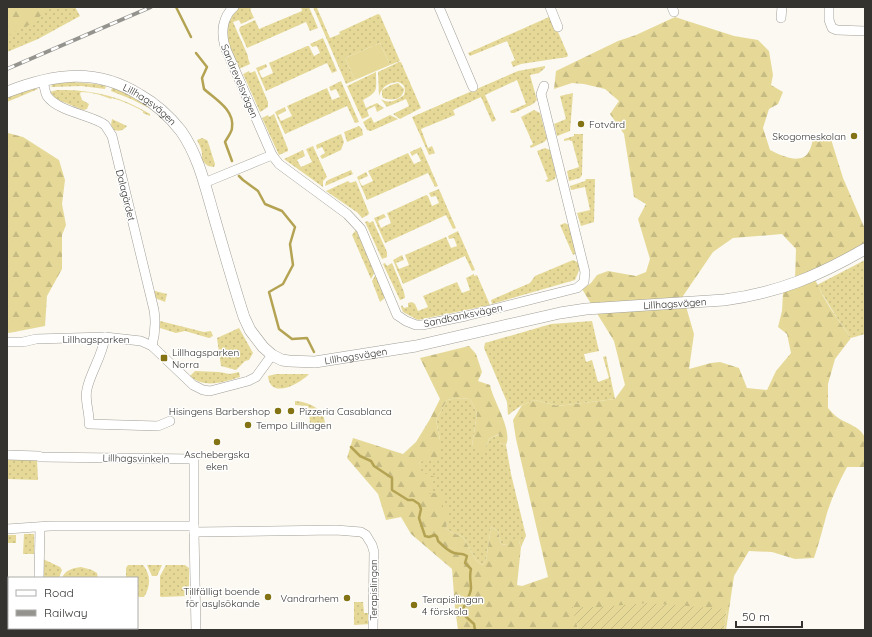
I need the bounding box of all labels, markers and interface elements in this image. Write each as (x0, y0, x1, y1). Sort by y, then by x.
street label: Sandrevelsvägen (218, 42, 261, 120)
street label: Lillhagsvägen (121, 81, 179, 128)
place label: Fotvård (589, 118, 625, 131)
marker: Fotvård (576, 119, 586, 129)
place label: Skogomeskolan (772, 130, 846, 143)
marker: Skogomeskolan (849, 131, 859, 141)
street label: Dalagärdet (113, 168, 138, 223)
street label: Lillhagsvägen (643, 295, 707, 312)
street label: Sandbanksvägen (423, 301, 504, 330)
street label: Lillhagsparken (62, 333, 130, 346)
street label: Lillhagsvägen (324, 345, 388, 367)
place label: Lillhagsparken Norra (172, 346, 239, 371)
marker: Lillhagsparken Norra (159, 353, 169, 363)
place label: Hisingens Barbershop (169, 405, 270, 418)
place label: Pizzeria Casablanca (299, 405, 392, 418)
marker: Hisingens Barbershop (273, 406, 283, 416)
marker: Pizzeria Casablanca (286, 406, 296, 416)
place label: Tempo Lillhagen (256, 419, 332, 432)
marker: Tempo Lillhagen (243, 420, 253, 430)
marker: Aschebergska eken (212, 437, 222, 447)
place label: Aschebergska eken (184, 448, 250, 473)
street label: Lillhagsvinkeln (103, 451, 169, 466)
street label: Terapislingan (367, 559, 380, 621)
legend (8, 577, 138, 629)
text: Road (44, 585, 74, 600)
place label: Tillfälligt boende för asylsökande (183, 585, 260, 610)
marker: Tillfälligt boende för asylsökande (263, 592, 273, 602)
place label: Vandrarhem (280, 592, 339, 605)
marker: Vandrarhem (342, 593, 352, 603)
place label: Terapislingan 4 förskola (422, 593, 483, 618)
marker: Terapislingan 4 förskola (409, 600, 419, 610)
scale bar (736, 603, 802, 629)
text: Railway (44, 605, 88, 620)
text: 50 m (742, 609, 770, 624)

